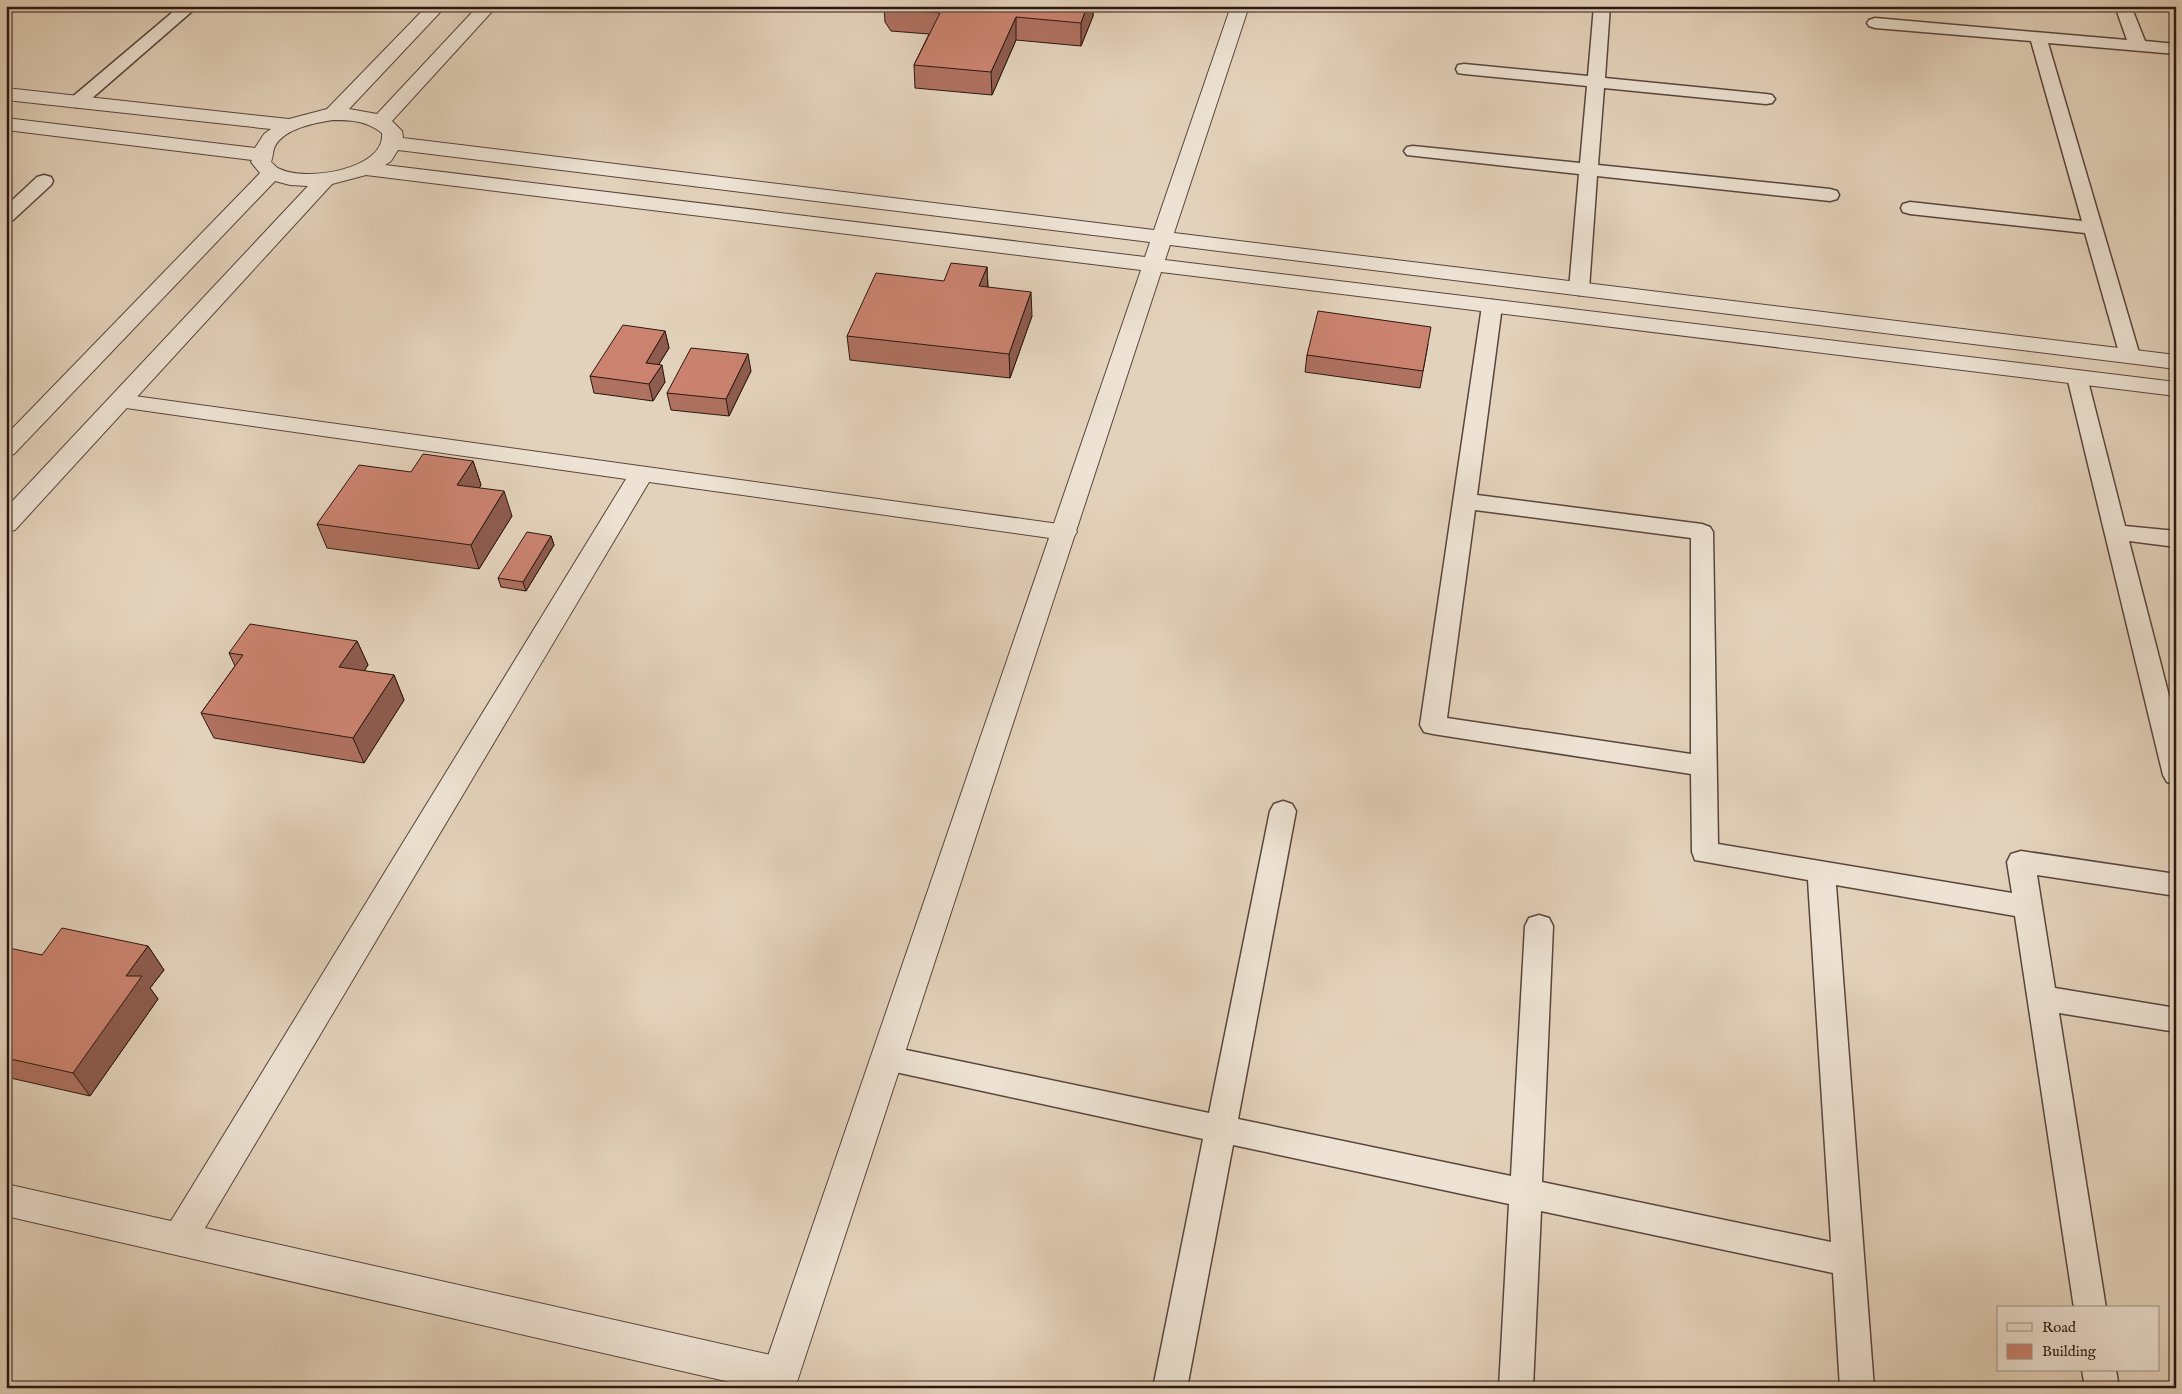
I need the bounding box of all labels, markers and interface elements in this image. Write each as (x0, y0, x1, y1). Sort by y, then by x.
legend (1997, 1306, 2160, 1372)
text: Road (2042, 1318, 2077, 1337)
text: Building (2042, 1342, 2097, 1361)

